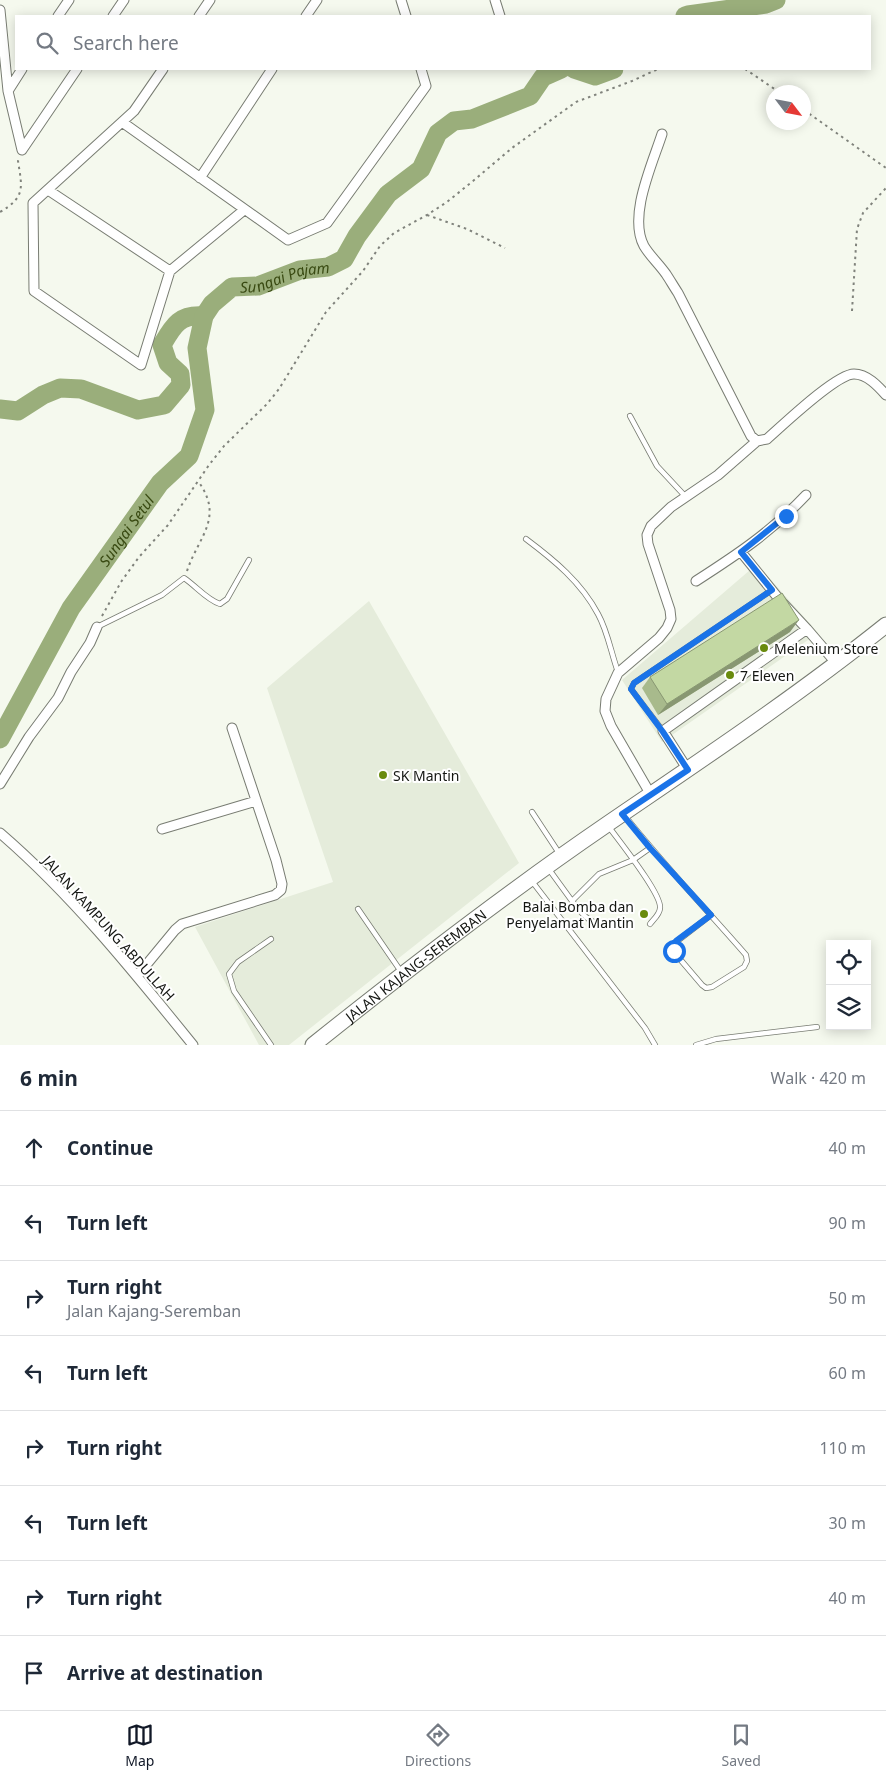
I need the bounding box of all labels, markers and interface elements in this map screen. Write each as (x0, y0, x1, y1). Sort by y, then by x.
search box (15, 15, 871, 70)
icon: search (33, 29, 61, 57)
text: Search here (73, 30, 179, 56)
north arrow (766, 85, 811, 130)
water label: Sungai Pajam (240, 257, 330, 297)
water label: Sungai Setul (94, 490, 159, 570)
route end (775, 505, 798, 528)
place label: Melenium Store (774, 639, 878, 658)
marker: Melenium Store (758, 642, 770, 654)
place label: 7 Eleven (740, 666, 794, 685)
marker: 7 Eleven (724, 669, 736, 681)
place label: SK Mantin (393, 766, 460, 785)
marker: SK Mantin (377, 769, 389, 781)
street label: JALAN KAMPUNG ABDULLAH (37, 850, 179, 1005)
place label: Balai Bomba dan Penyelamat Mantin (506, 897, 634, 932)
street label: JALAN KAJANG-SEREMBAN (339, 905, 490, 1027)
marker: Balai Bomba dan Penyelamat Mantin (638, 908, 650, 920)
route start (663, 940, 686, 963)
map controls (826, 940, 871, 1030)
button: locate (826, 940, 871, 985)
button: layers (826, 985, 871, 1030)
text: 6 min (20, 1064, 78, 1092)
text: Walk · 420 m (771, 1067, 866, 1089)
icon: ahead (20, 1134, 48, 1162)
text: Continue (67, 1135, 153, 1161)
text: 40 m (829, 1137, 866, 1159)
icon: left (20, 1209, 48, 1237)
text: Turn left (67, 1210, 148, 1236)
text: 90 m (829, 1212, 866, 1234)
text: Turn right (67, 1274, 162, 1300)
icon: right (20, 1284, 48, 1312)
text: 50 m (829, 1287, 866, 1309)
text: Jalan Kajang-Seremban (67, 1300, 241, 1322)
icon: left (20, 1359, 48, 1387)
text: Turn left (67, 1360, 148, 1386)
text: 60 m (829, 1362, 866, 1384)
icon: right (20, 1434, 48, 1462)
text: Turn right (67, 1435, 162, 1461)
text: 110 m (819, 1437, 866, 1459)
icon: left (20, 1509, 48, 1537)
text: Turn left (67, 1510, 148, 1536)
text: 30 m (829, 1512, 866, 1534)
icon: right (20, 1584, 48, 1612)
text: Turn right (67, 1585, 162, 1611)
text: 40 m (829, 1587, 866, 1609)
icon: arrive (20, 1659, 48, 1687)
text: Arrive at destination (67, 1660, 263, 1686)
tab: Map (125, 1721, 154, 1770)
tab: Directions (405, 1721, 471, 1770)
tab: Saved (722, 1721, 761, 1770)

